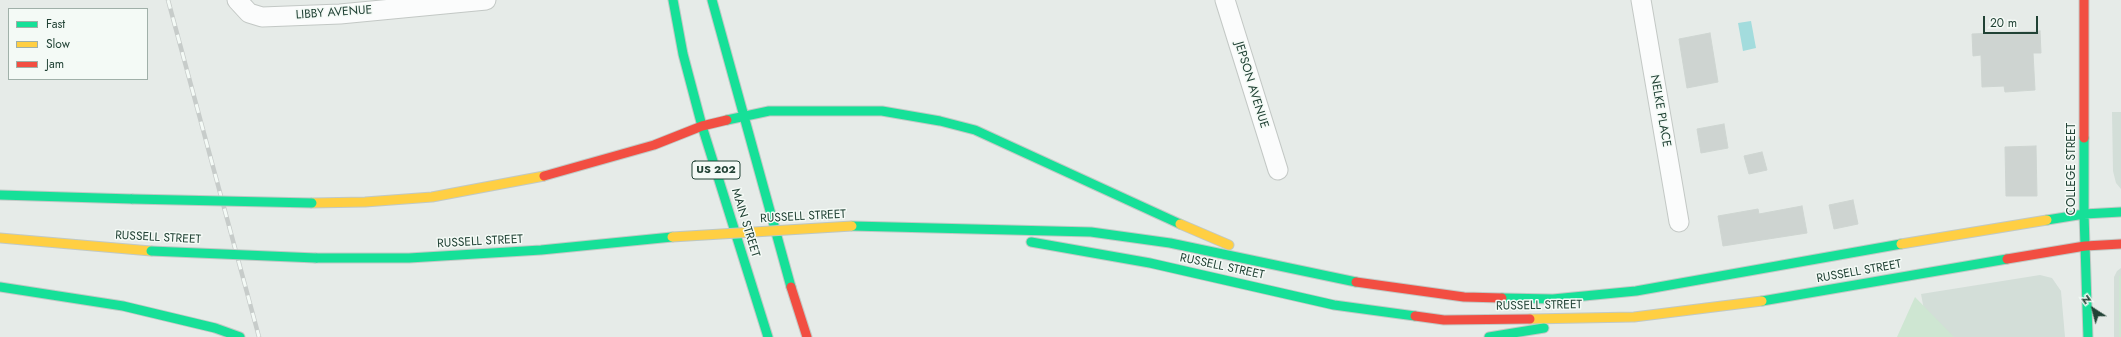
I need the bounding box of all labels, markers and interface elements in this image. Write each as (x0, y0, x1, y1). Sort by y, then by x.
street label: LIBBY AVENUE (295, 3, 373, 23)
legend (8, 8, 148, 80)
scale bar (1985, 8, 2040, 34)
text: 20 m (1990, 14, 2017, 32)
text: Fast (46, 15, 65, 33)
text: Slow (46, 35, 70, 53)
street label: JEPSON AVENUE (1231, 40, 1271, 130)
text: Jam (46, 55, 64, 73)
street label: NELKE PLACE (1647, 74, 1673, 148)
street label: COLLEGE STREET (2065, 123, 2079, 215)
road number: US 202 (692, 161, 740, 179)
street label: MAIN STREET (728, 187, 762, 259)
street label: RUSSELL STREET (760, 208, 846, 226)
street label: RUSSELL STREET (115, 229, 201, 247)
street label: RUSSELL STREET (437, 233, 523, 251)
street label: RUSSELL STREET (1178, 251, 1266, 283)
street label: RUSSELL STREET (1815, 257, 1903, 287)
north arrow (2073, 289, 2113, 329)
text: N (2078, 290, 2094, 308)
street label: RUSSELL STREET (1496, 298, 1582, 314)

